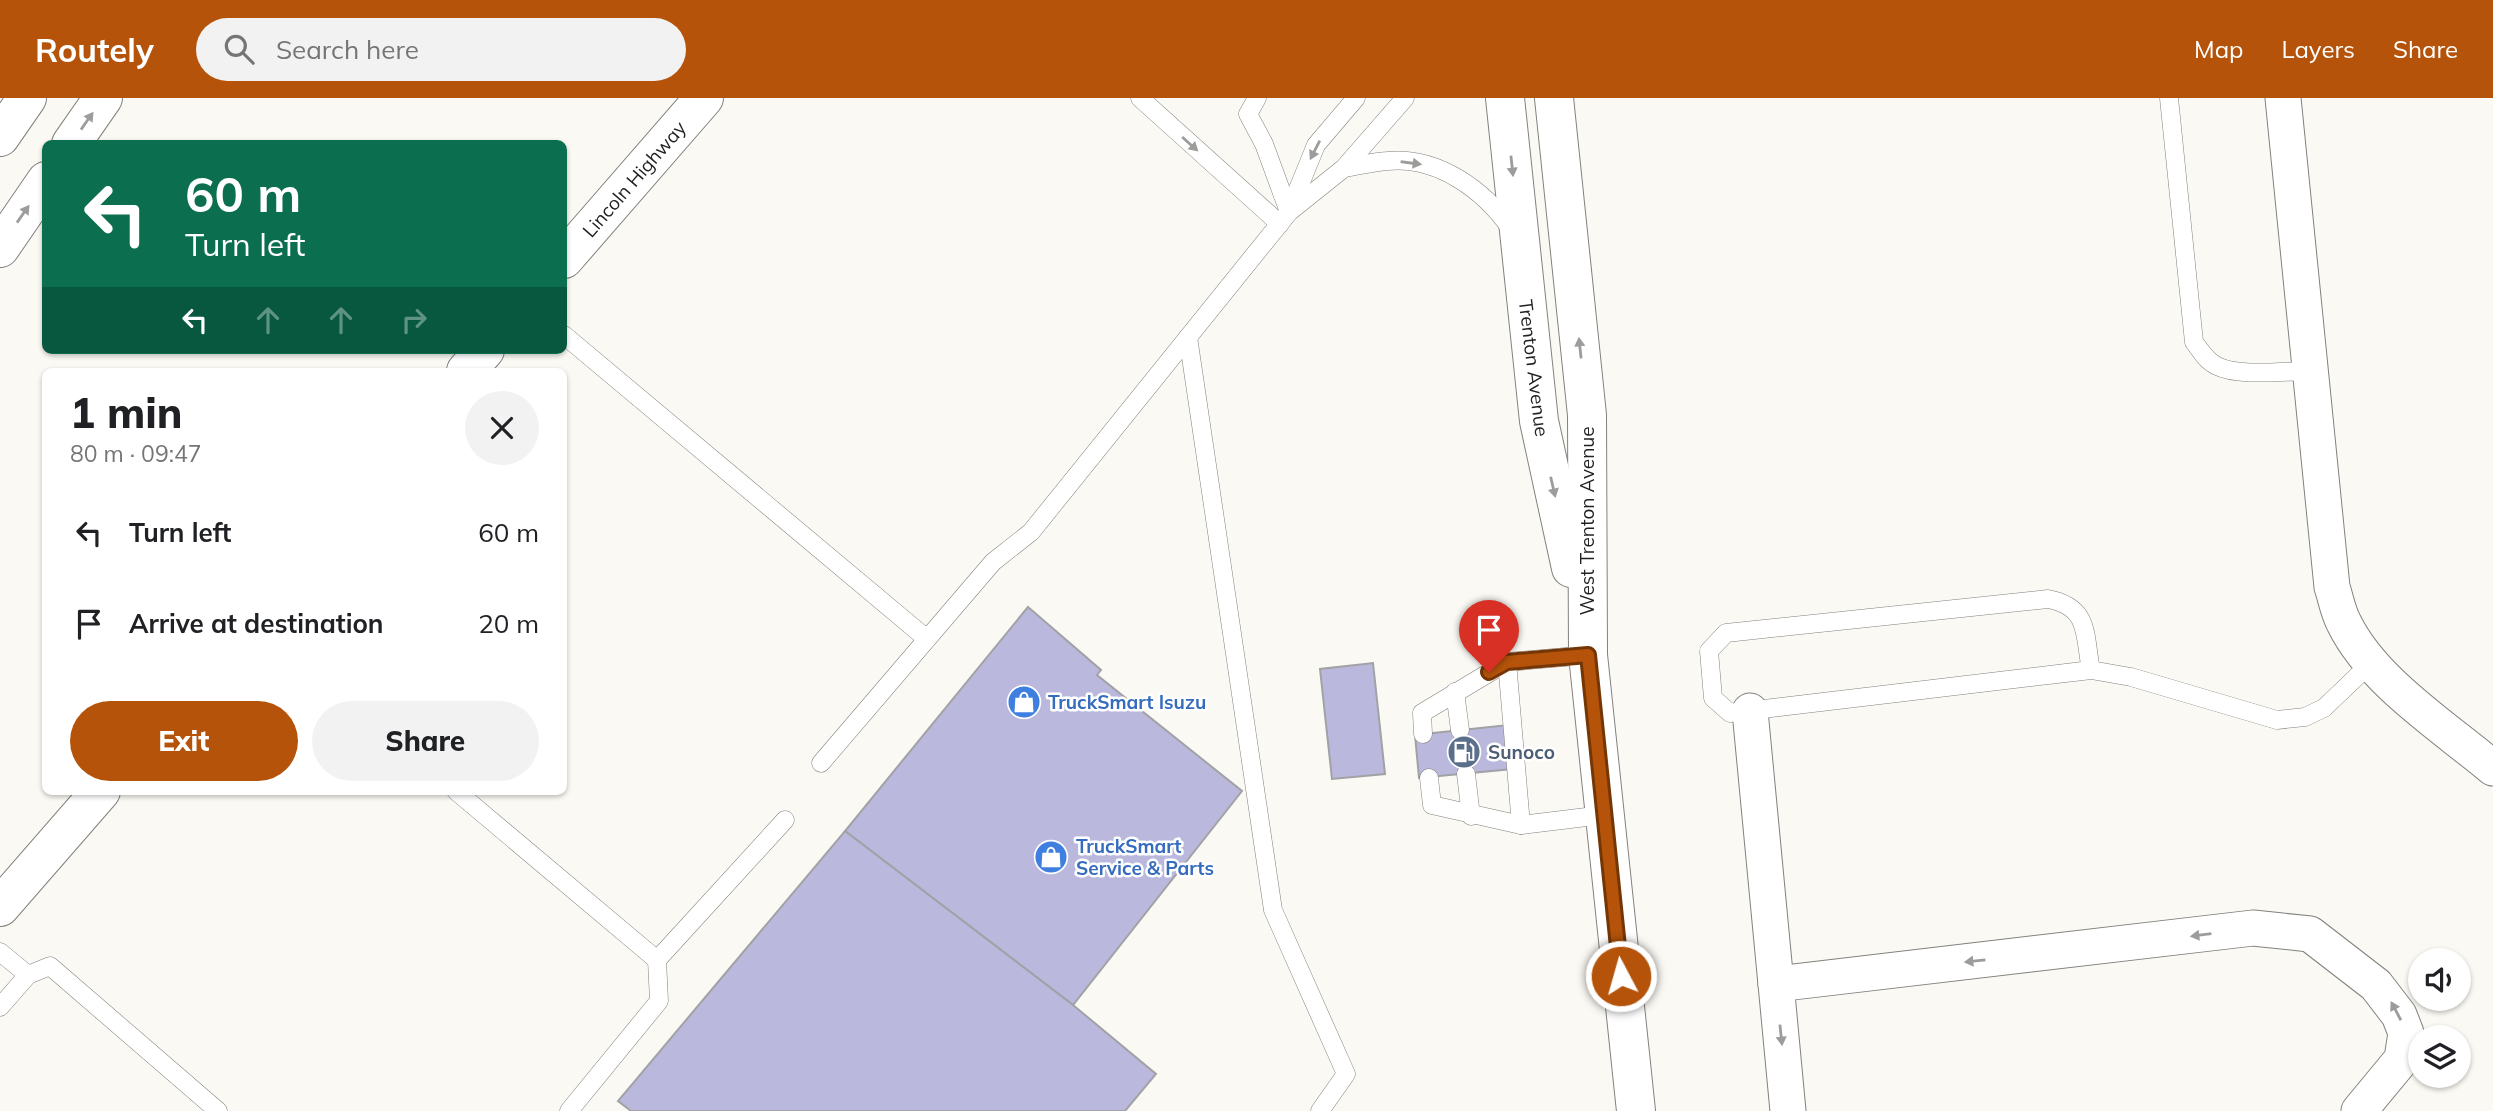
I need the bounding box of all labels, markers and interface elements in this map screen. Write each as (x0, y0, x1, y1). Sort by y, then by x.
search box (196, 18, 686, 81)
text: Routely (35, 29, 154, 70)
icon: search (220, 30, 258, 68)
text: Search here (276, 33, 419, 66)
text: Map (2194, 34, 2243, 64)
text: Layers (2281, 34, 2355, 64)
text: Share (2393, 34, 2458, 64)
one-way arrow (80, 112, 94, 130)
street label: Lincoln Highway (577, 116, 691, 242)
one-way arrow (1181, 135, 1198, 151)
one-way arrow (1310, 141, 1322, 161)
one-way arrow (1506, 155, 1517, 177)
one-way arrow (1400, 157, 1422, 168)
text: 60 m (185, 163, 301, 224)
icon: left (70, 168, 161, 259)
one-way arrow (16, 205, 29, 224)
text: Turn left (185, 224, 305, 264)
street label: Trenton Avenue (1514, 298, 1554, 438)
icon: left (176, 301, 214, 339)
icon: ahead (249, 301, 287, 339)
icon: ahead (322, 301, 360, 339)
icon: right (395, 301, 433, 339)
one-way arrow (1574, 336, 1585, 358)
text: 1 min (70, 386, 183, 439)
button: close (465, 391, 539, 465)
street label: West Trenton Avenue (1575, 426, 1599, 616)
text: 80 m · 09:47 (70, 439, 202, 468)
one-way arrow (1548, 476, 1559, 498)
icon: left (70, 514, 108, 552)
text: Turn left (129, 516, 231, 549)
text: 60 m (478, 516, 539, 549)
pin (1459, 600, 1519, 672)
icon: arrive (70, 605, 108, 643)
text: Arrive at destination (129, 607, 384, 640)
text: 20 m (478, 607, 539, 640)
icon: arrive (1470, 611, 1508, 649)
shop icon: TruckSmart Isuzu (1005, 683, 1043, 721)
place label: TruckSmart Isuzu (1048, 690, 1206, 714)
button: Exit (70, 701, 298, 781)
button: Share (312, 701, 539, 781)
fuel station icon: Sunoco (1445, 733, 1483, 771)
place label: Sunoco (1488, 740, 1555, 764)
place label: TruckSmart Service & Parts (1076, 834, 1214, 880)
shop icon: TruckSmart Service & Parts (1032, 838, 1070, 876)
one-way arrow (2189, 929, 2211, 940)
position arrow (1584, 939, 1658, 1013)
map controls (2408, 948, 2471, 1088)
button: sound (2408, 948, 2471, 1011)
one-way arrow (1963, 955, 1985, 966)
one-way arrow (2390, 1002, 2402, 1021)
one-way arrow (1775, 1024, 1786, 1046)
button: layers (2408, 1025, 2471, 1088)

